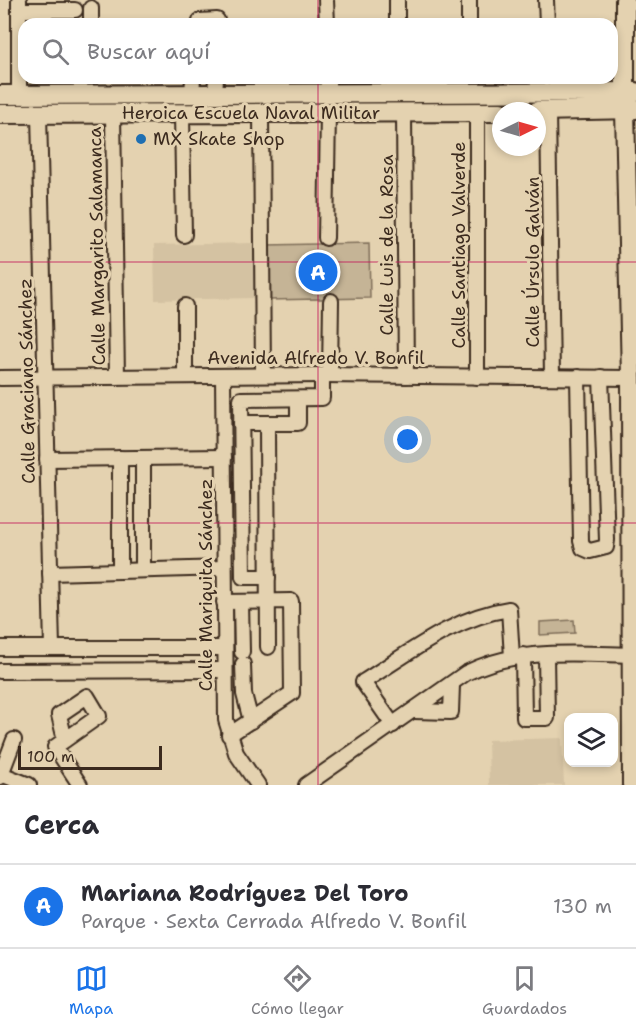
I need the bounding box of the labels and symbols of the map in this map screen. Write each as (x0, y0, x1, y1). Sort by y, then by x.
street label: Heroica Escuela Naval Militar (122, 101, 380, 125)
north arrow (492, 102, 546, 156)
street label: Calle Margarito Salamanca (83, 126, 111, 366)
place label: MX Skate Shop (153, 127, 285, 151)
marker: MX Skate Shop (134, 132, 148, 146)
street label: Calle Santiago Valverde (447, 141, 471, 349)
street label: Calle Luis de la Rosa (375, 155, 399, 335)
street label: Calle Úrsulo Galván (521, 176, 545, 348)
pin: A (298, 250, 338, 294)
street label: Calle Graciano Sánchez (13, 278, 41, 484)
street label: Avenida Alfredo V. Bonfil (207, 346, 425, 370)
your location (393, 425, 422, 454)
street label: Calle Mariquita Sánchez (194, 479, 218, 691)
scale bar (18, 743, 162, 770)

